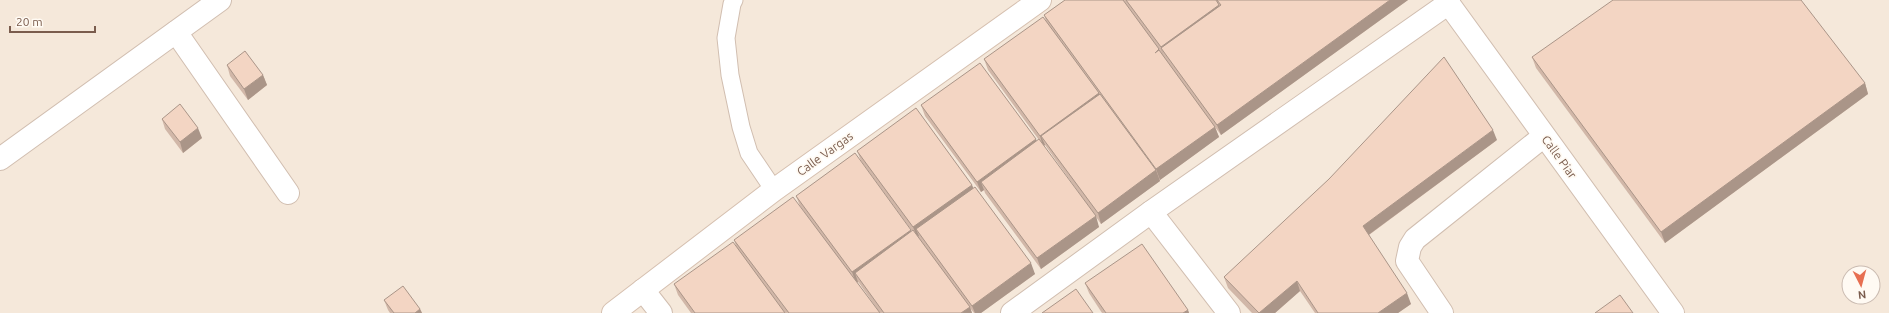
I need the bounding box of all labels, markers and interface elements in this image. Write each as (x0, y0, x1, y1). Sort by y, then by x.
scale bar (10, 8, 95, 34)
text: 20 m (16, 15, 43, 28)
street label: Calle Vargas (794, 129, 855, 178)
street label: Calle Piar (1539, 133, 1580, 181)
north arrow (1841, 265, 1881, 305)
text: N (1857, 289, 1867, 301)

